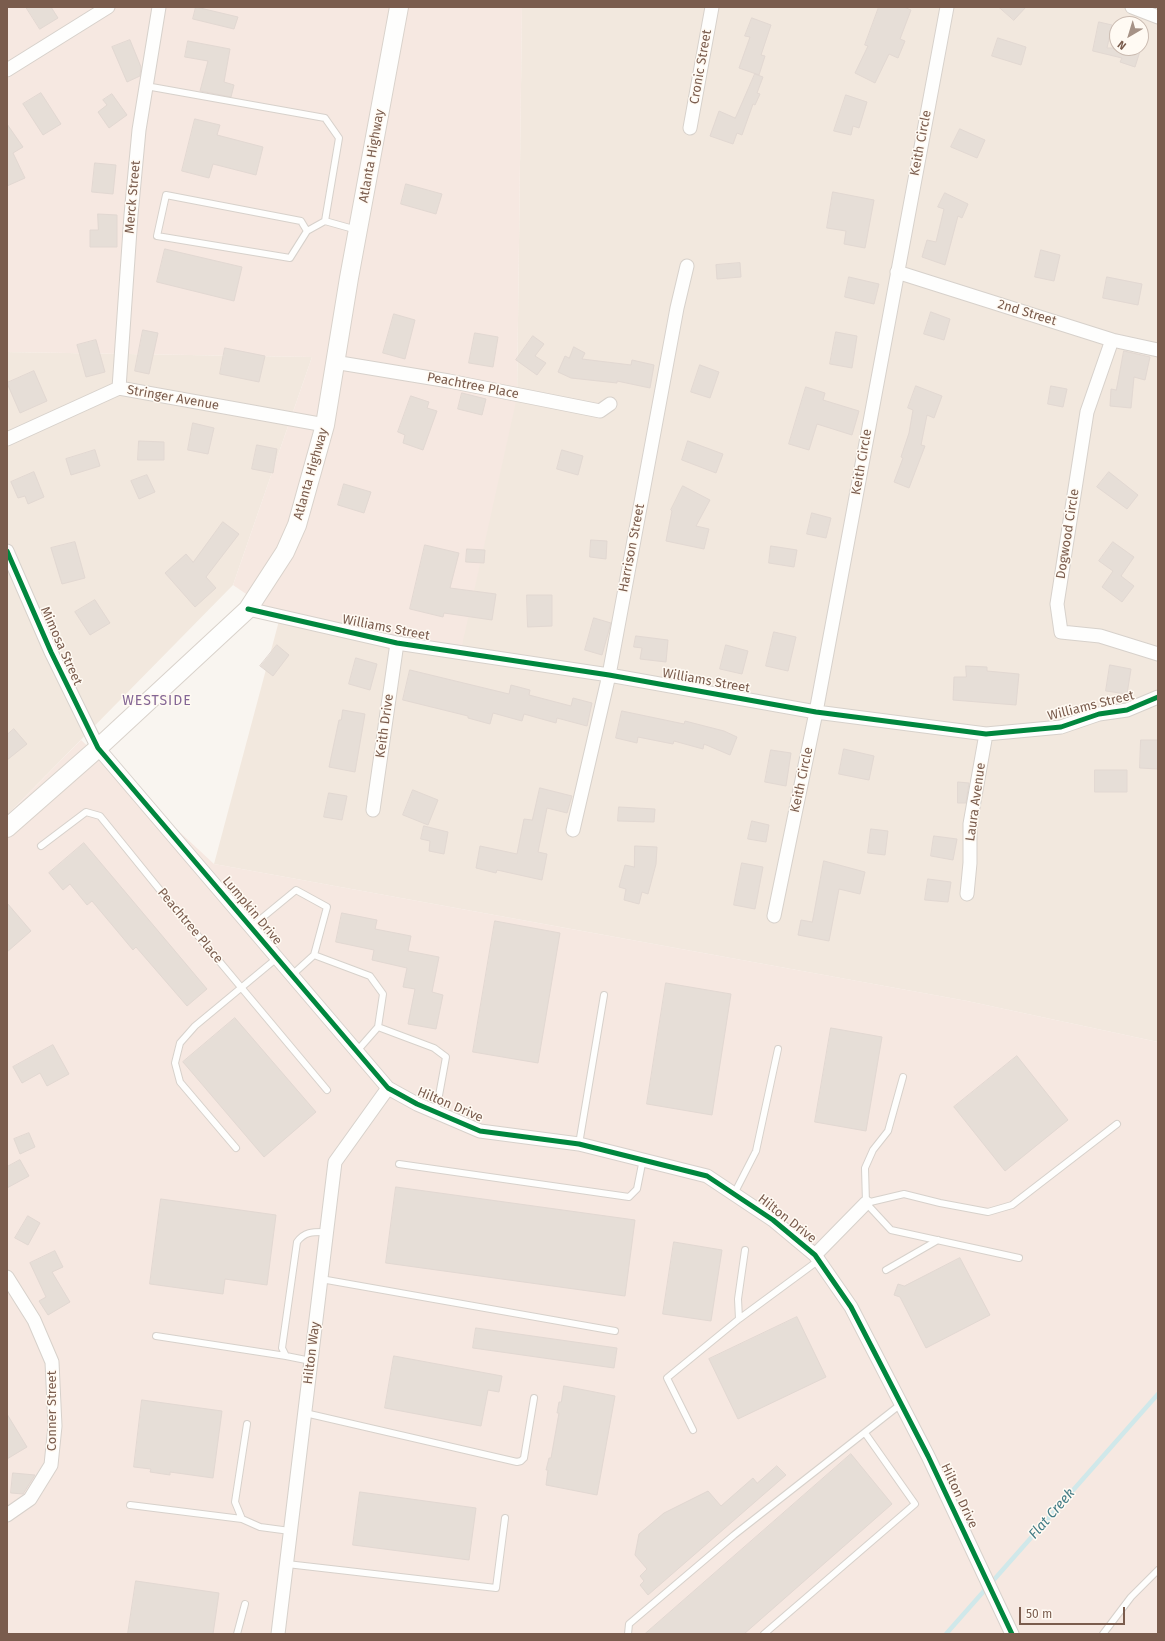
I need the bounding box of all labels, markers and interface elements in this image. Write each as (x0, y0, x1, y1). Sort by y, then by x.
north arrow (1109, 16, 1149, 56)
street label: Cronic Street (687, 28, 715, 106)
text: N (1115, 38, 1129, 52)
street label: Atlanta Highway (356, 108, 388, 204)
street label: Keith Circle (907, 109, 935, 177)
street label: Merck Street (122, 160, 144, 234)
street label: 2nd Street (996, 297, 1058, 329)
street label: Peachtree Place (426, 369, 520, 403)
street label: Stringer Avenue (126, 382, 220, 414)
street label: Atlanta Highway (290, 426, 332, 522)
street label: Keith Circle (849, 428, 875, 496)
street label: Dogwood Circle (1053, 488, 1083, 580)
street label: Harrison Street (616, 503, 648, 593)
street label: Mimosa Street (37, 604, 85, 688)
street label: Williams Street (341, 612, 431, 644)
street label: Williams Street (661, 666, 751, 696)
street label: Williams Street (1046, 688, 1136, 724)
district label: WESTSIDE (122, 693, 192, 709)
street label: Keith Drive (373, 693, 397, 759)
street label: Keith Circle (787, 746, 817, 814)
street label: Laura Avenue (963, 762, 989, 842)
street label: Lumpkin Drive (219, 874, 285, 948)
street label: Peachtree Place (154, 885, 226, 967)
street label: Hilton Drive (415, 1084, 485, 1126)
street label: Hilton Drive (755, 1191, 819, 1247)
street label: Hilton Way (300, 1321, 324, 1385)
street label: Conner Street (44, 1371, 60, 1451)
street label: Hilton Drive (937, 1461, 981, 1531)
water label: Flat Creek (1025, 1485, 1079, 1543)
scale bar (1021, 1599, 1127, 1625)
text: 50 m (1026, 1607, 1052, 1621)

